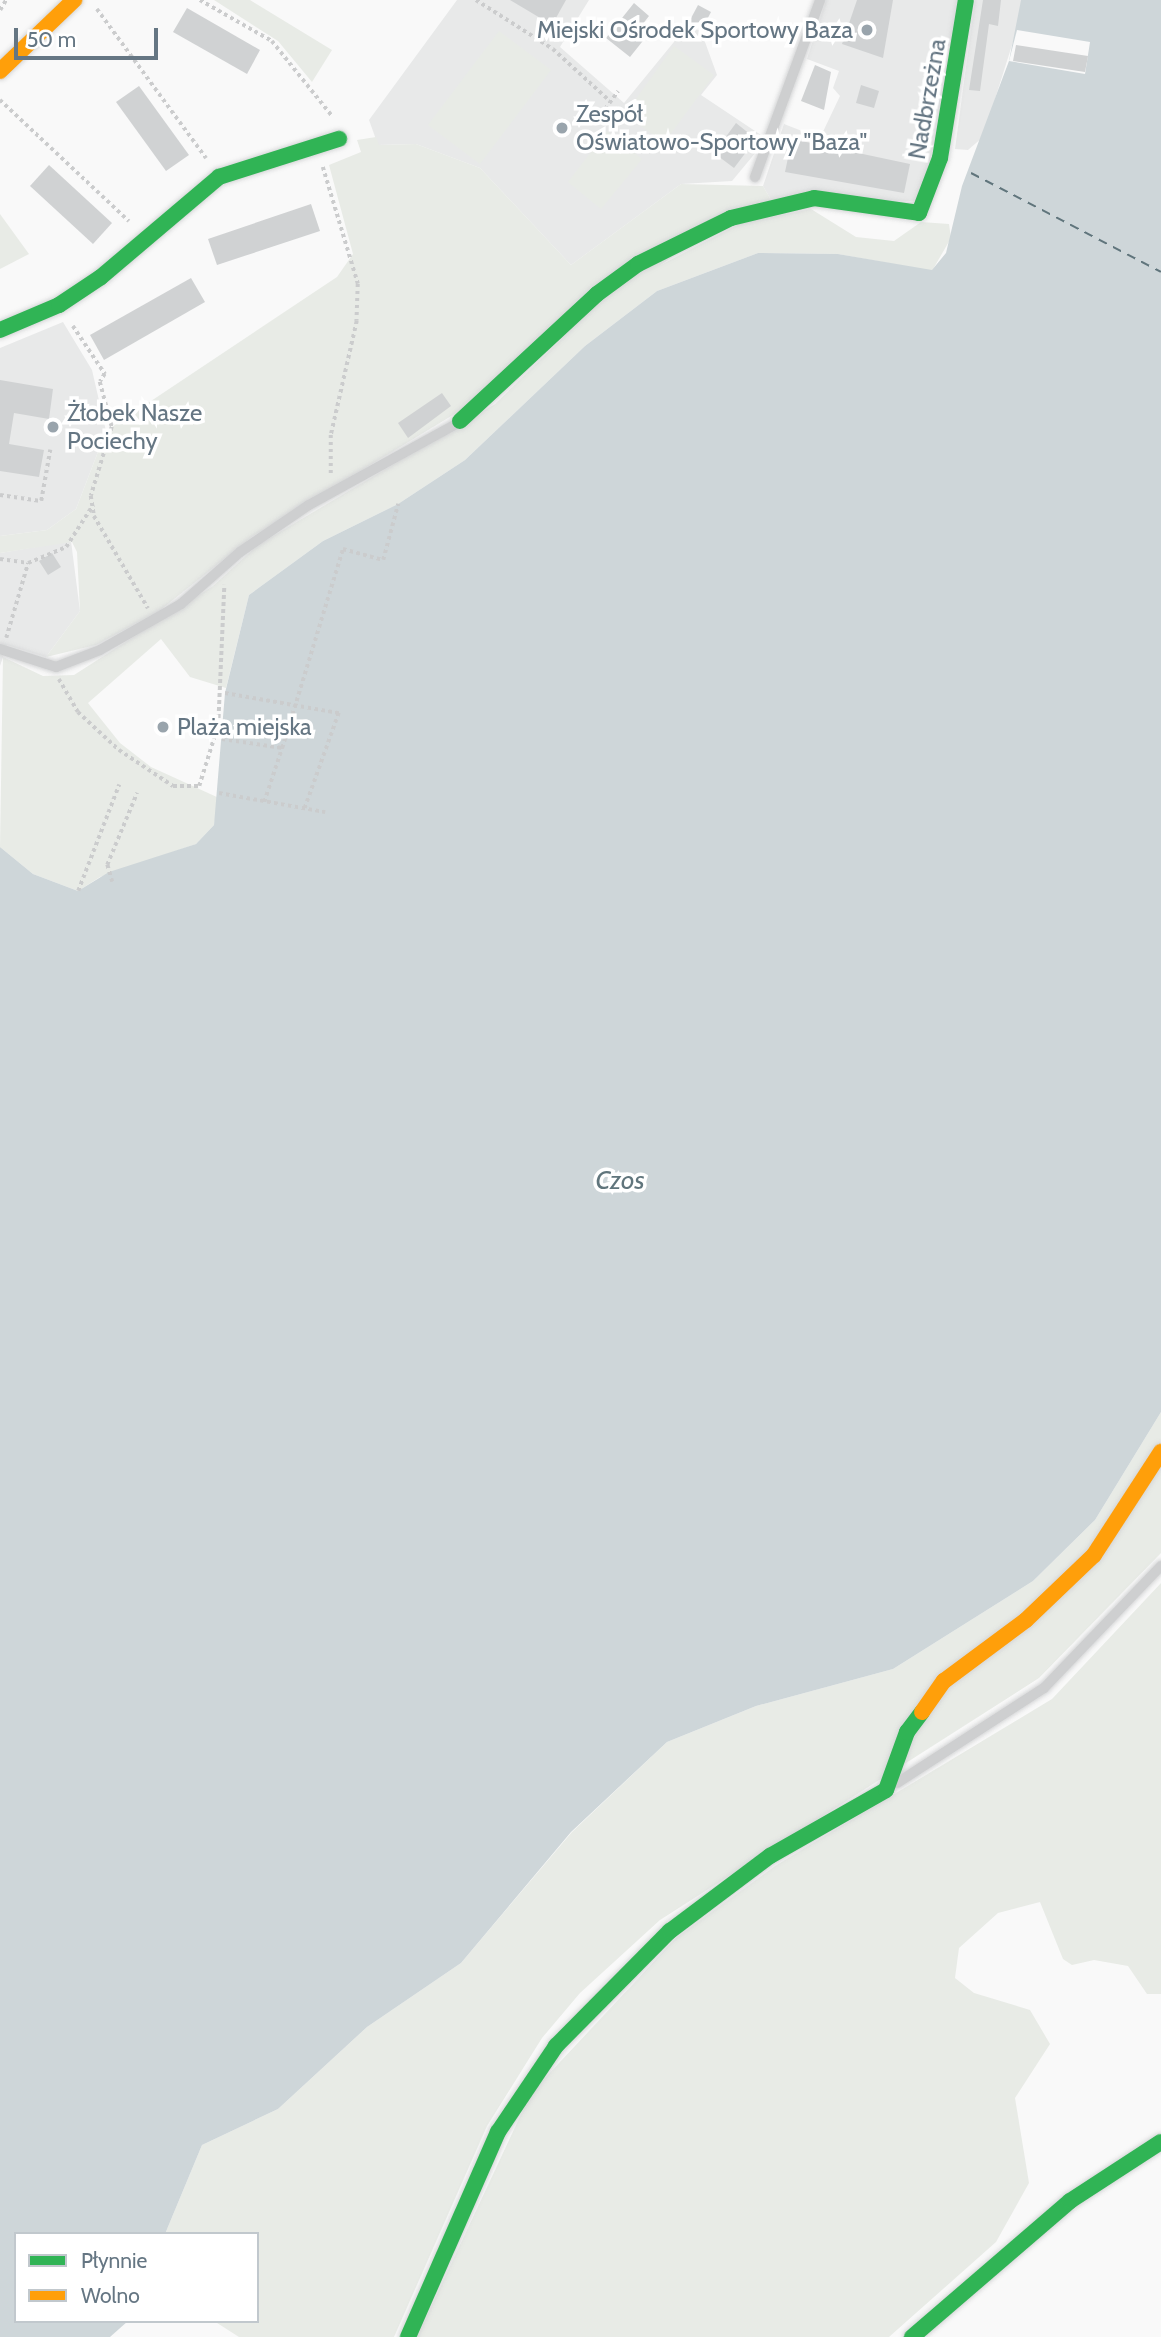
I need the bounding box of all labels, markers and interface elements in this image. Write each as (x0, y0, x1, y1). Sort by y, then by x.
scale bar (18, 14, 161, 58)
place label: Miejski Ośrodek Sportowy Baza (537, 16, 853, 44)
marker: Miejski Ośrodek Sportowy Baza (859, 22, 875, 38)
text: 50 m (27, 27, 76, 52)
street label: Nadbrzeżna (902, 36, 952, 162)
place label: Zespół Oświatowo-Sportowy "Baza" (576, 100, 867, 156)
marker: Zespół Oświatowo-Sportowy "Baza" (554, 120, 570, 136)
place label: Żłobek Nasze Pociechy (67, 399, 202, 455)
marker: Żłobek Nasze Pociechy (45, 419, 61, 435)
place label: Plaża miejska (177, 713, 312, 741)
marker: Plaża miejska (155, 719, 171, 735)
water label: Czos (595, 1165, 645, 1197)
legend (14, 2232, 259, 2323)
text: Płynnie (81, 2248, 147, 2273)
text: Wolno (81, 2283, 140, 2308)

